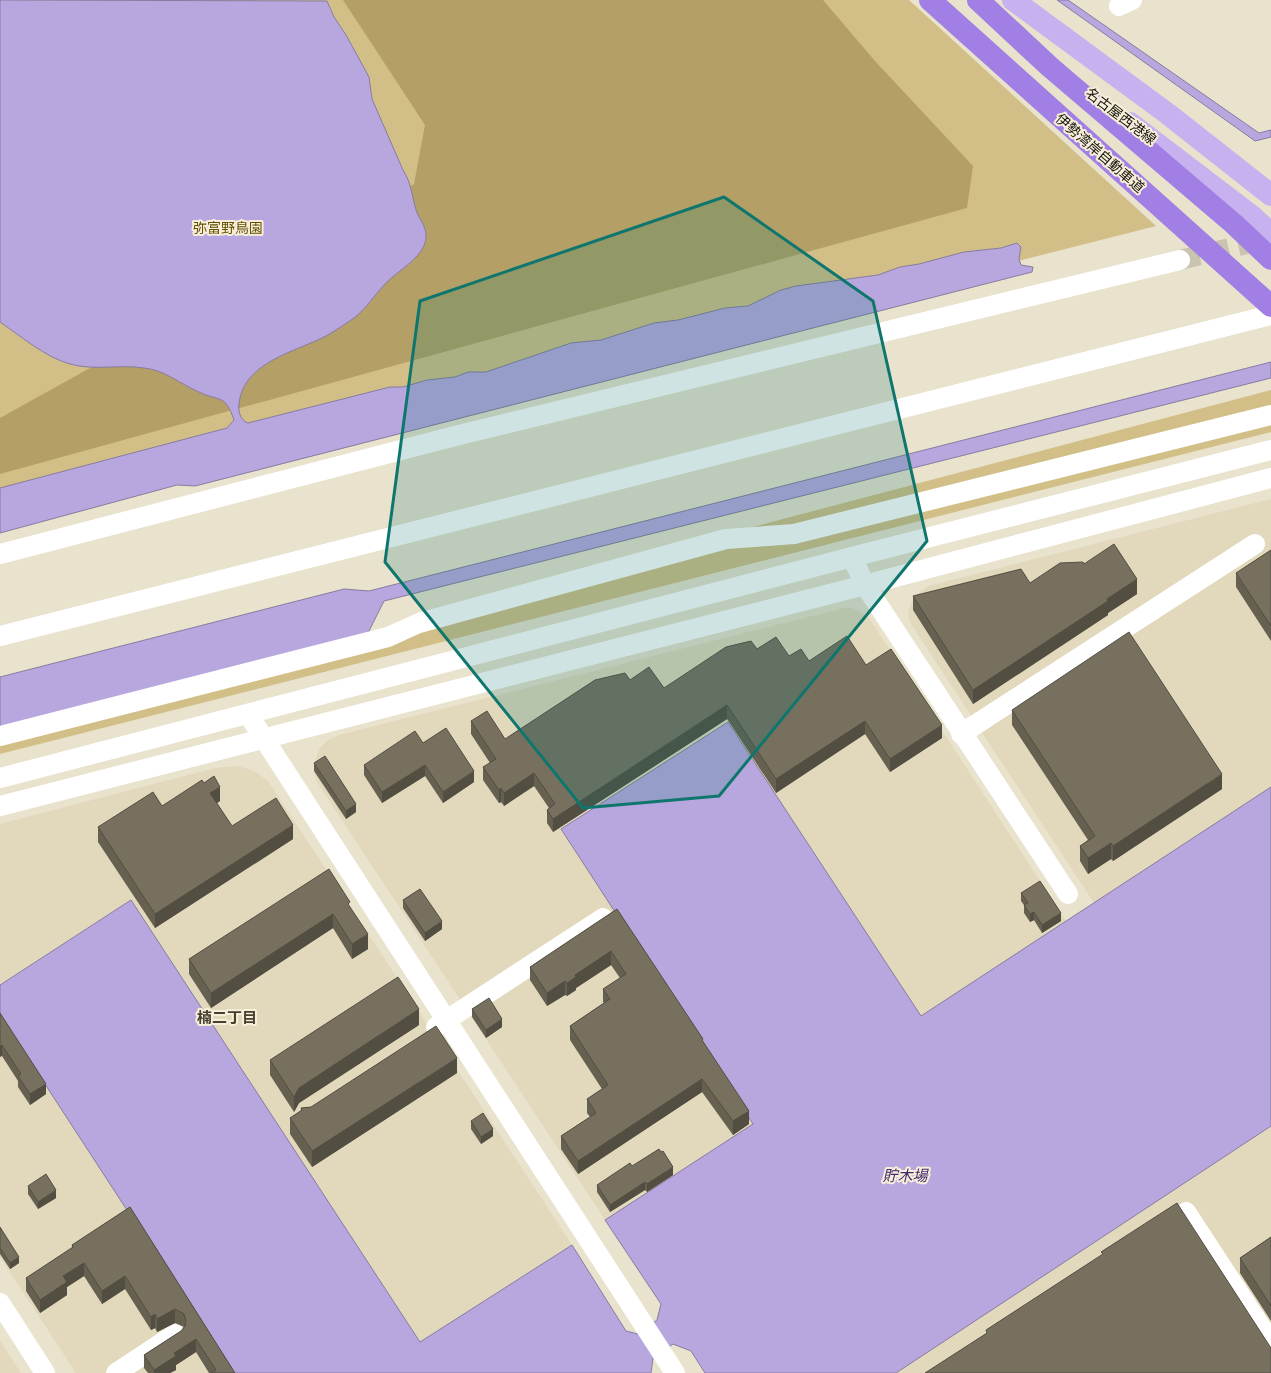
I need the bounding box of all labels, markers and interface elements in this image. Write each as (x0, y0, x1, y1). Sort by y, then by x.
street label: 名古屋西港線 (1081, 83, 1161, 149)
street label: 伊勢湾岸自動車道 (1051, 109, 1149, 197)
park label: 弥富野鳥園 (193, 218, 263, 238)
district label: 楠二丁目 (197, 1007, 257, 1029)
water label: 貯木場 (882, 1165, 929, 1187)

